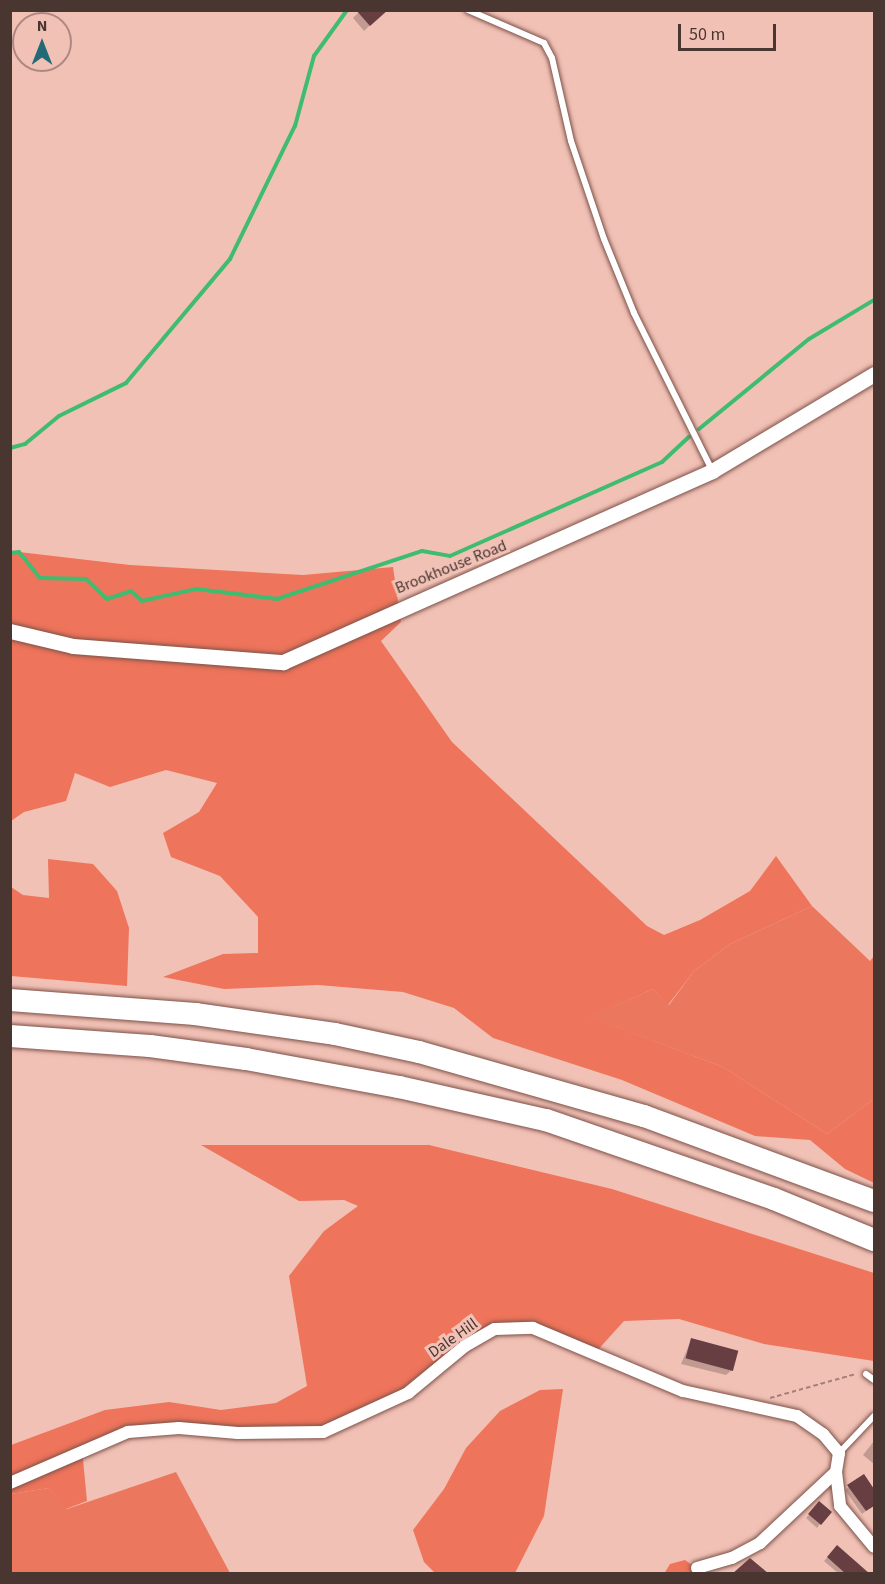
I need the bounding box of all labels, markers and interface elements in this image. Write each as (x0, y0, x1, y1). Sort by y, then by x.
north arrow (12, 12, 72, 72)
scale bar (681, 12, 778, 50)
text: N (37, 15, 47, 37)
text: 50 m (689, 22, 725, 47)
street label: Brookhouse Road (393, 536, 509, 598)
street label: Dale Hill (425, 1314, 481, 1362)

